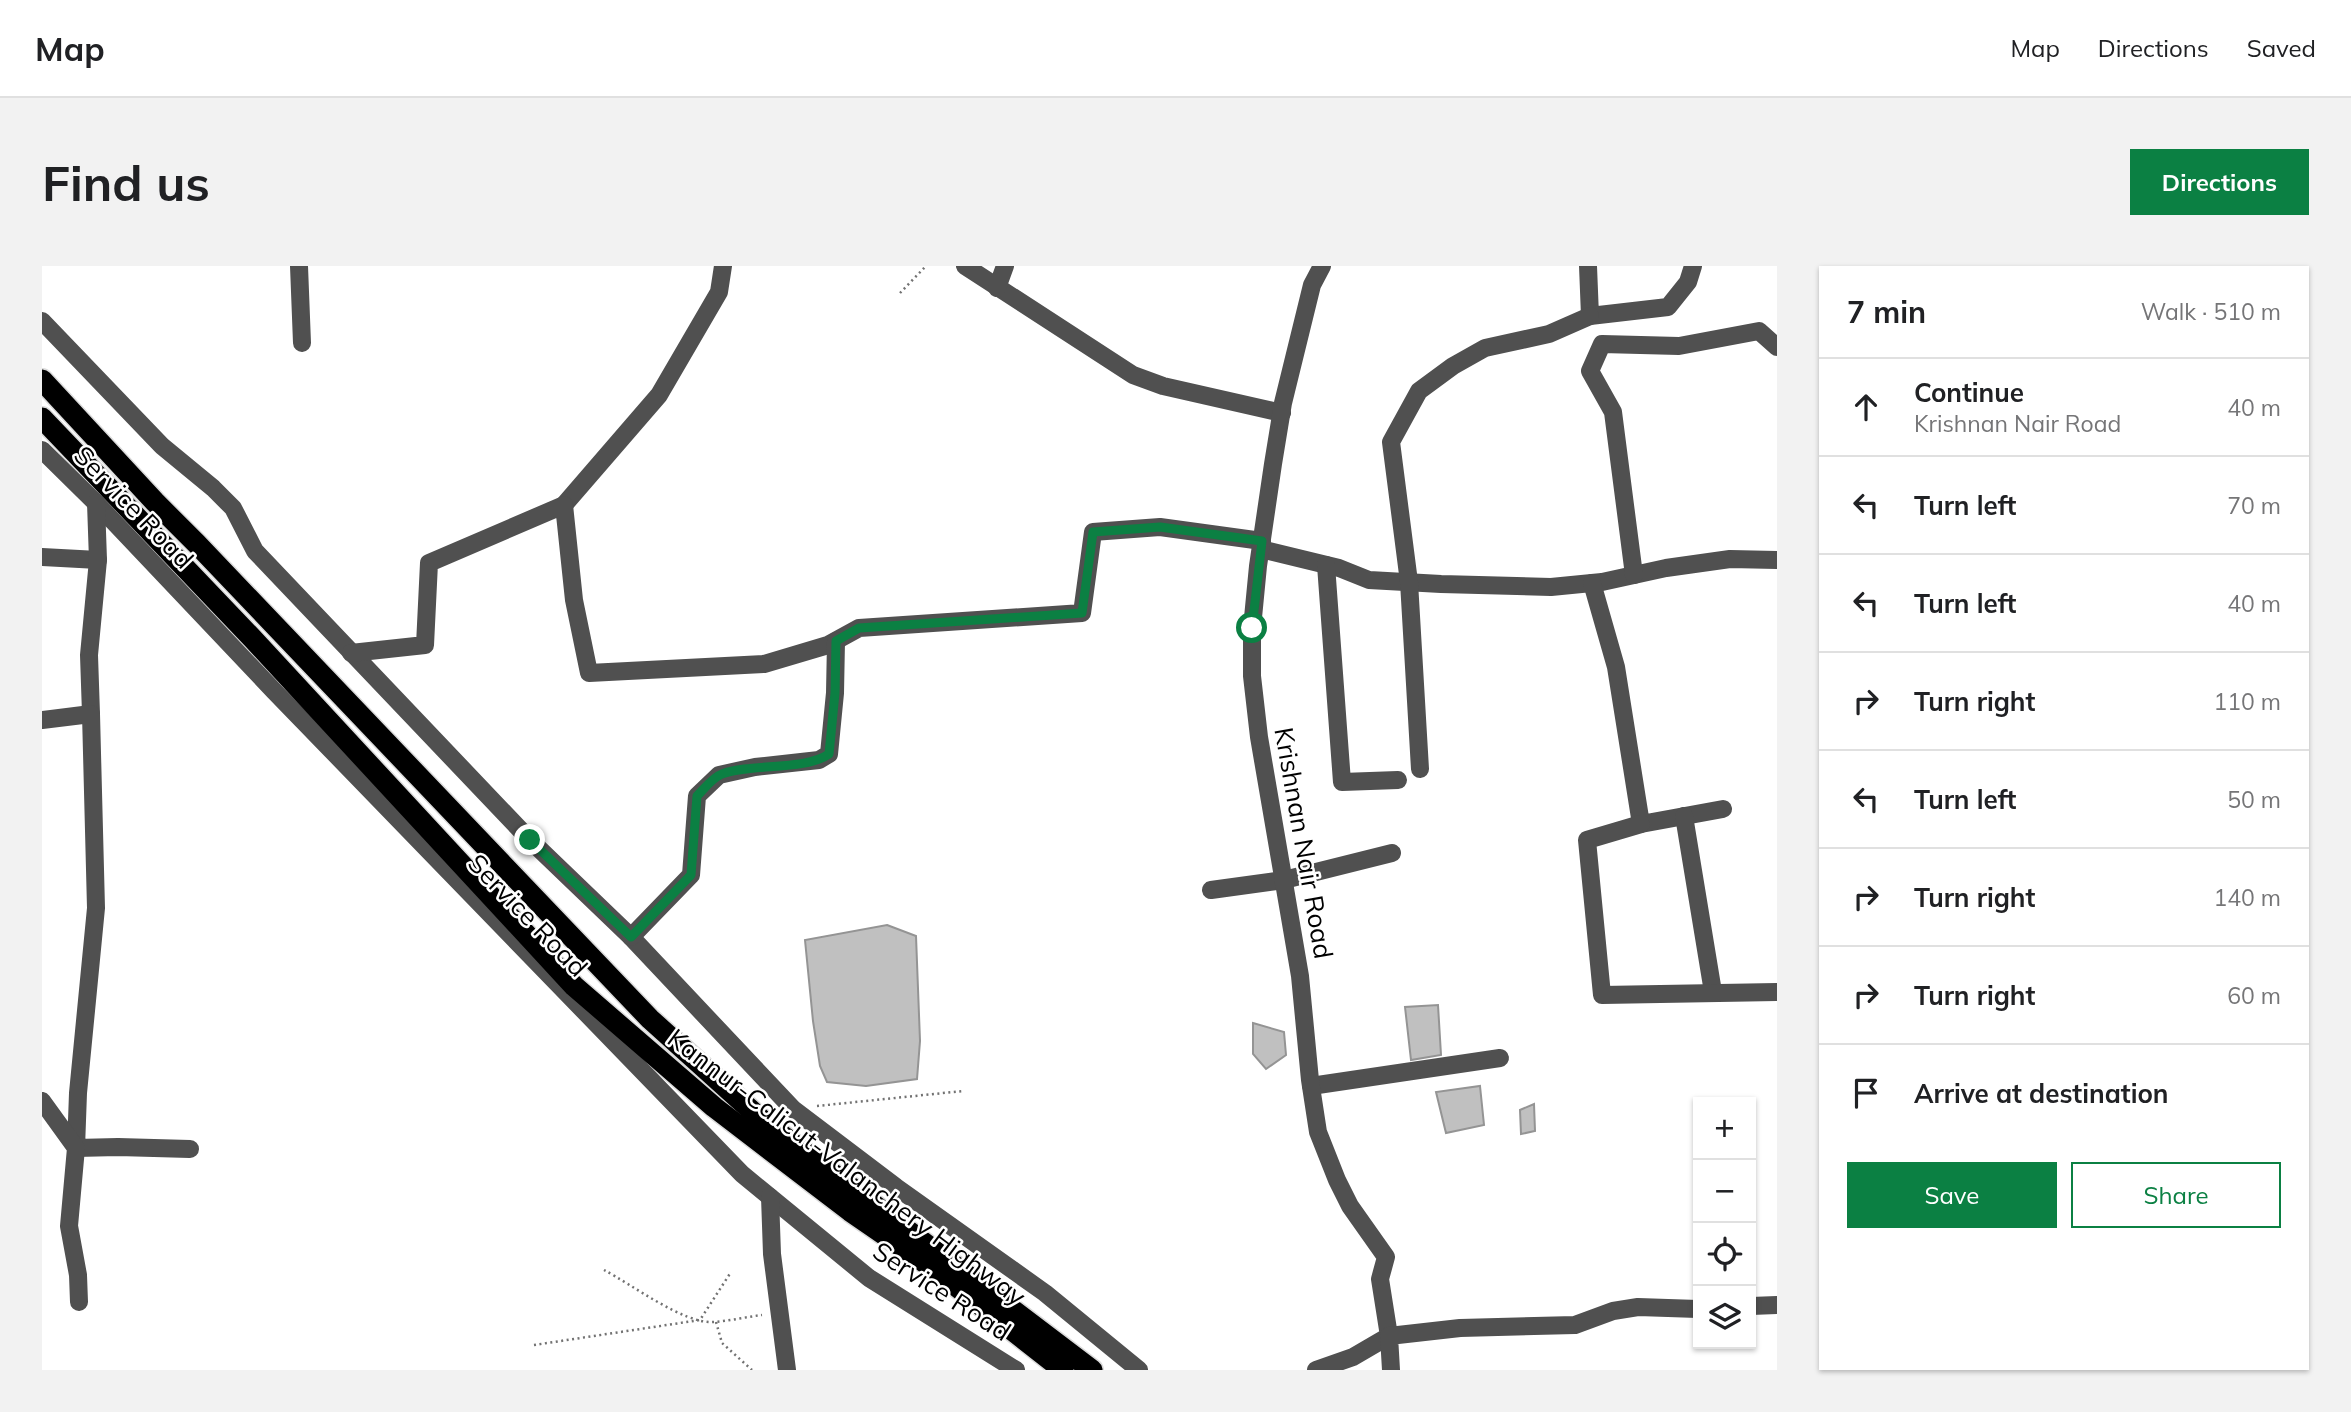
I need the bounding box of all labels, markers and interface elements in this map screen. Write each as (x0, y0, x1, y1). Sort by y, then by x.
text: Map (35, 28, 105, 69)
text: Map (2010, 33, 2060, 63)
text: Directions (2098, 33, 2209, 63)
text: Saved (2247, 33, 2316, 63)
button: Directions (2130, 149, 2309, 215)
text: Find us (42, 152, 210, 213)
text: 7 min (1847, 293, 1926, 331)
text: Walk · 510 m (2141, 297, 2281, 326)
text: Continue (1914, 376, 2024, 409)
icon: ahead (1847, 388, 1885, 426)
text: 40 m (2227, 393, 2281, 422)
text: Krishnan Nair Road (1914, 409, 2121, 438)
street label: Service Road (67, 439, 201, 575)
icon: left (1847, 486, 1885, 524)
text: Turn left (1914, 489, 2016, 522)
text: 70 m (2227, 491, 2281, 520)
icon: left (1847, 584, 1885, 622)
text: Turn left (1914, 587, 2016, 620)
text: 40 m (2227, 589, 2281, 618)
route start (1236, 612, 1267, 643)
icon: right (1847, 682, 1885, 720)
text: Turn right (1914, 685, 2035, 718)
text: 110 m (2213, 687, 2281, 716)
street label: Krishnan Nair Road (1267, 725, 1341, 961)
icon: left (1847, 780, 1885, 818)
text: Turn left (1914, 783, 2016, 816)
text: 50 m (2227, 785, 2281, 814)
route end (514, 824, 545, 855)
street label: Service Road (461, 847, 595, 983)
icon: right (1847, 878, 1885, 916)
text: Turn right (1914, 881, 2035, 914)
text: 140 m (2213, 883, 2281, 912)
icon: right (1847, 976, 1885, 1014)
text: Turn right (1914, 979, 2035, 1012)
text: 60 m (2227, 981, 2281, 1010)
street label: Kannur-Calicut-Valanchery Highway (661, 1021, 1033, 1313)
icon: arrive (1847, 1074, 1885, 1112)
text: Arrive at destination (1914, 1077, 2169, 1110)
map controls (1693, 1097, 1756, 1349)
button: + (1693, 1097, 1756, 1160)
button: − (1693, 1160, 1756, 1223)
button: Save (1847, 1162, 2057, 1228)
button: Share (2071, 1162, 2281, 1228)
button: locate (1693, 1223, 1756, 1286)
street label: Service Road (867, 1234, 1017, 1348)
button: layers (1693, 1286, 1756, 1349)

